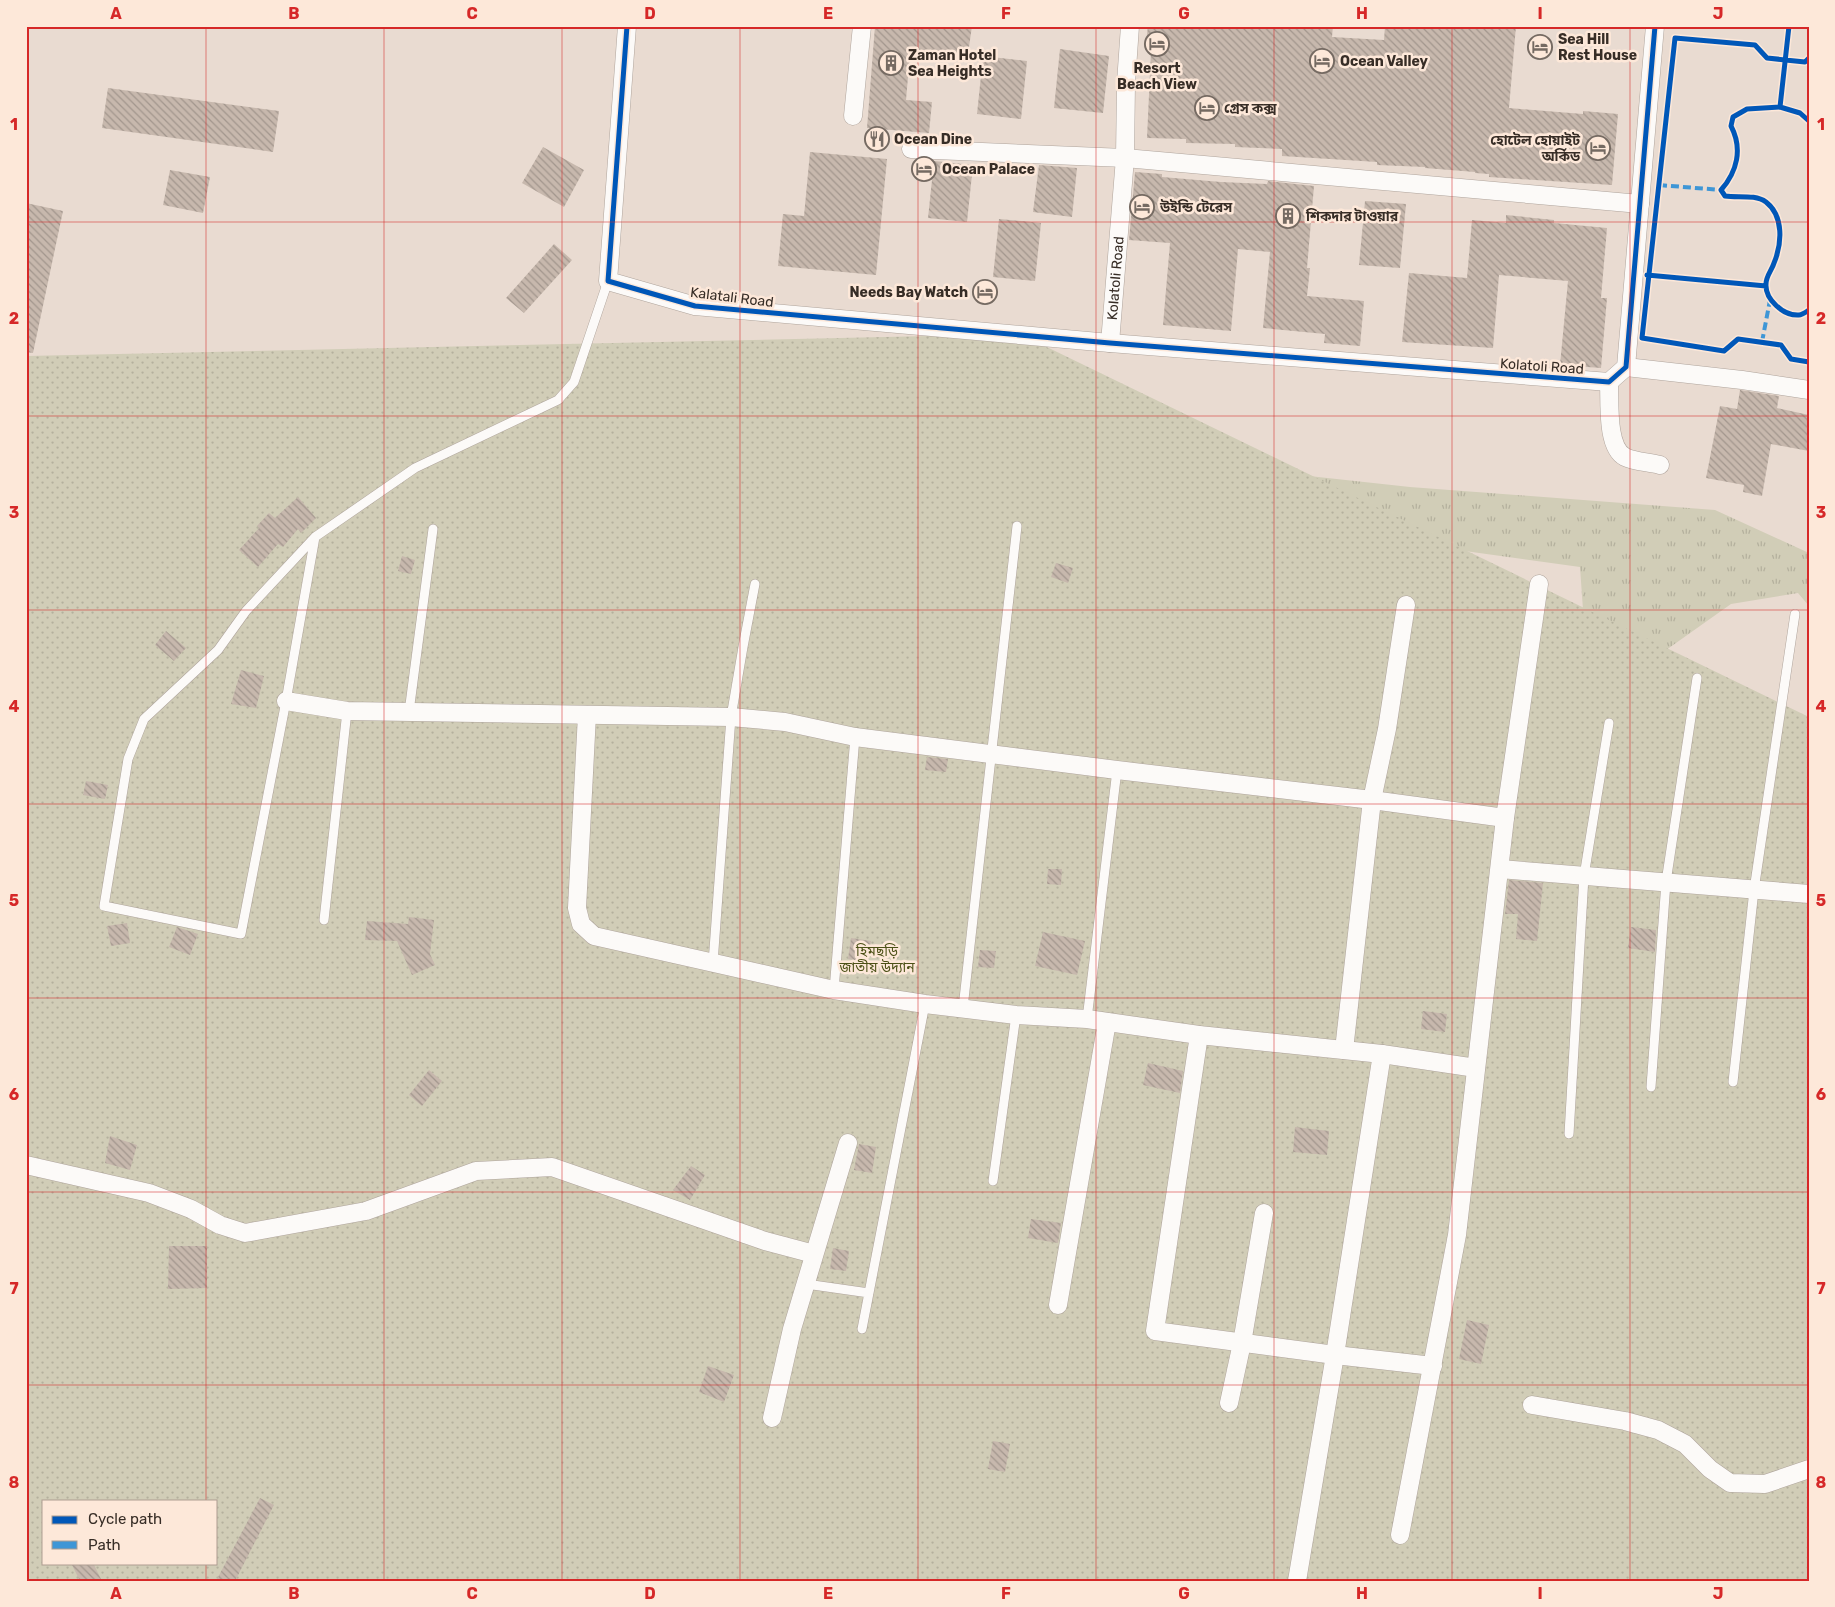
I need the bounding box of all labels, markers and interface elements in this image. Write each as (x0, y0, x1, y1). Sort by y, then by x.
text: A (110, 4, 122, 23)
text: B (288, 4, 300, 23)
text: C (466, 4, 478, 23)
text: D (644, 4, 656, 23)
text: E (823, 4, 833, 23)
text: F (1001, 4, 1011, 23)
text: G (1178, 4, 1190, 23)
text: H (1356, 4, 1368, 23)
text: I (1537, 4, 1543, 23)
text: J (1713, 4, 1723, 23)
hotel icon: Resort Beach View (1144, 31, 1170, 57)
place label: Sea Hill Rest House (1558, 31, 1637, 64)
hotel icon: Sea Hill Rest House (1527, 34, 1553, 60)
place label: Zaman Hotel Sea Heights (908, 47, 996, 80)
hotel icon: Ocean Valley (1309, 48, 1335, 74)
building icon: Zaman Hotel Sea Heights (878, 50, 904, 76)
place label: Ocean Valley (1340, 53, 1429, 70)
place label: Resort Beach View (1117, 60, 1197, 93)
hotel icon: গ্রেস কক্স (1194, 95, 1220, 121)
place label: গ্রেস কক্স (1224, 100, 1277, 117)
text: 1 (10, 115, 18, 134)
text: 1 (1817, 115, 1825, 134)
restaurant icon: Ocean Dine (864, 126, 890, 152)
place label: Ocean Dine (894, 131, 972, 148)
place label: হোটেল হোয়াইট অর্কিড (1490, 132, 1581, 165)
hotel icon: হোটেল হোয়াইট অর্কিড (1585, 135, 1611, 161)
hotel icon: Ocean Palace (911, 156, 937, 182)
place label: Ocean Palace (942, 161, 1035, 178)
hotel icon: উইন্ডি টেরেস (1129, 194, 1155, 220)
place label: উইন্ডি টেরেস (1159, 199, 1233, 216)
building icon: শিকদার টাওয়ার (1275, 203, 1301, 229)
place label: শিকদার টাওয়ার (1305, 208, 1399, 225)
street label: Kolatoli Road (1104, 236, 1128, 321)
hotel icon: Needs Bay Watch (972, 279, 998, 305)
street label: Kalatali Road (689, 284, 775, 311)
place label: Needs Bay Watch (850, 284, 968, 301)
text: 2 (9, 309, 19, 328)
text: 2 (1816, 309, 1826, 328)
street label: Kolatoli Road (1499, 355, 1584, 378)
text: 3 (9, 503, 19, 522)
text: 3 (1816, 503, 1826, 522)
text: 4 (9, 697, 20, 716)
text: 4 (1816, 697, 1827, 716)
text: 5 (9, 891, 19, 910)
text: 5 (1816, 891, 1826, 910)
park label: হিমছড়ি জাতীয় উদ্যান (838, 943, 915, 976)
text: 6 (9, 1085, 19, 1104)
text: 6 (1816, 1085, 1826, 1104)
text: 7 (9, 1279, 19, 1298)
text: 7 (1816, 1279, 1826, 1298)
text: 8 (9, 1473, 20, 1492)
text: 8 (1816, 1473, 1827, 1492)
legend (42, 1500, 218, 1564)
text: Cycle path (88, 1510, 162, 1528)
text: Path (88, 1536, 121, 1554)
text: A (110, 1584, 122, 1603)
text: B (288, 1584, 300, 1603)
text: C (466, 1584, 478, 1603)
text: D (644, 1584, 656, 1603)
text: E (823, 1584, 833, 1603)
text: F (1001, 1584, 1011, 1603)
text: G (1178, 1584, 1190, 1603)
text: H (1356, 1584, 1368, 1603)
text: I (1537, 1584, 1543, 1603)
text: J (1713, 1584, 1723, 1603)

